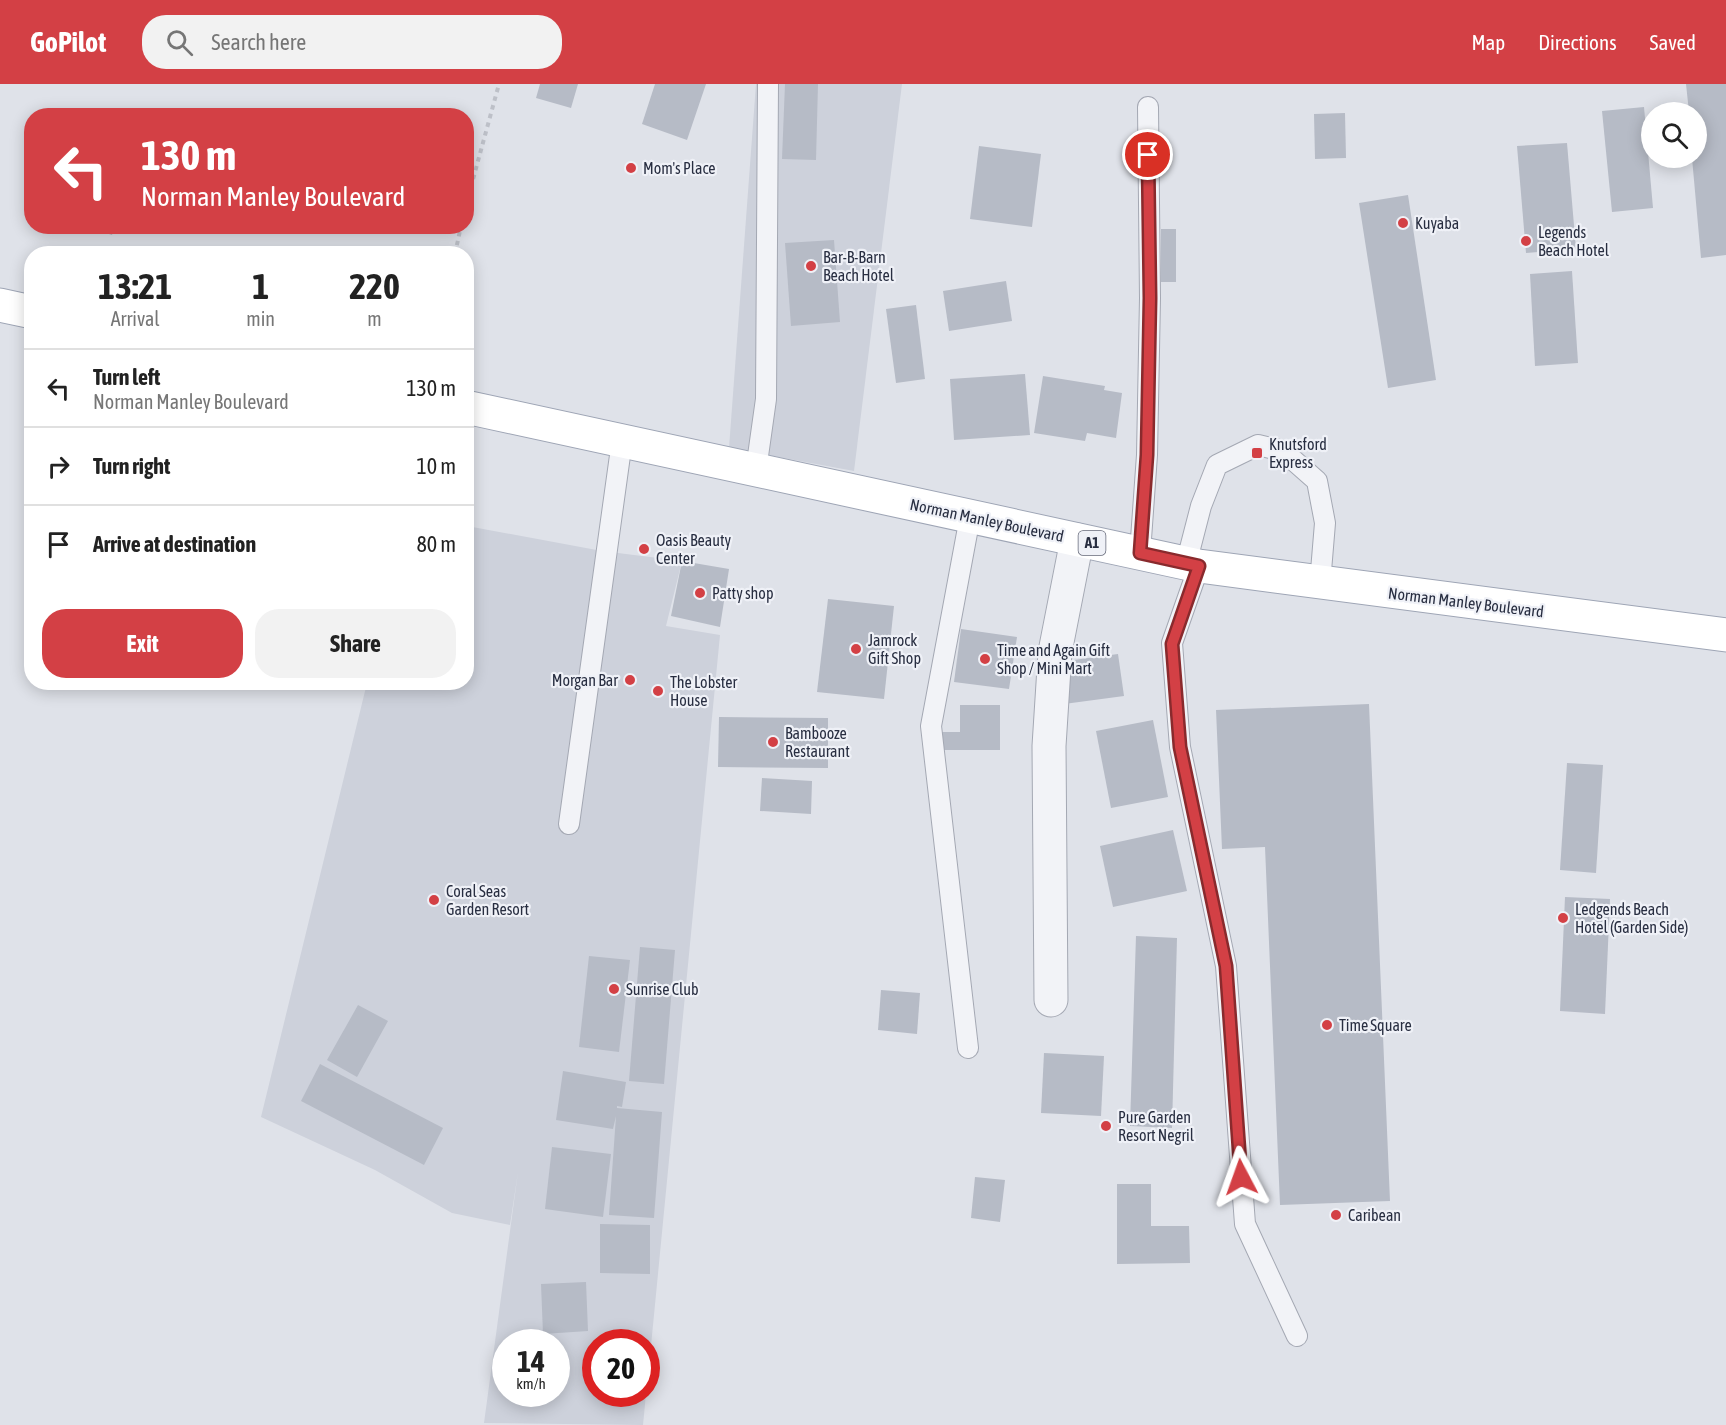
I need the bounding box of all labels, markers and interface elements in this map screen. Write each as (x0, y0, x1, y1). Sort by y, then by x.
search box (142, 15, 562, 69)
text: GoPilot (30, 26, 106, 58)
icon: search (163, 26, 196, 59)
text: Search here (211, 29, 306, 55)
text: Map (1471, 30, 1505, 54)
text: Directions (1538, 30, 1617, 54)
text: Saved (1650, 30, 1696, 54)
map controls (1641, 102, 1707, 168)
button: search (1641, 102, 1707, 168)
pin (1122, 129, 1173, 180)
text: 130 m (141, 131, 236, 179)
icon: left (42, 132, 120, 210)
icon: arrive (1131, 138, 1164, 171)
place label: Mom's Place (643, 159, 716, 177)
marker: Mom's Place (624, 161, 638, 175)
text: Norman Manley Boulevard (141, 181, 405, 212)
place label: Kuyaba (1415, 214, 1459, 233)
marker: Kuyaba (1396, 216, 1410, 230)
place label: Legends Beach Hotel (1538, 223, 1610, 259)
marker: Legends Beach Hotel (1519, 234, 1533, 248)
place label: Bar-B-Barn Beach Hotel (823, 248, 895, 284)
marker: Bar-B-Barn Beach Hotel (804, 259, 818, 273)
text: 13:21 (98, 265, 172, 307)
text: 1 (252, 265, 269, 307)
text: 220 (349, 265, 400, 307)
text: Arrival (111, 307, 160, 330)
text: min (246, 307, 275, 330)
text: m (367, 307, 382, 330)
text: Turn left (93, 364, 160, 390)
icon: left (42, 372, 75, 405)
text: 130 m (406, 375, 456, 401)
text: Norman Manley Boulevard (93, 390, 289, 413)
place label: Knutsford Express (1269, 435, 1327, 472)
marker: Knutsford Express (1250, 446, 1264, 460)
icon: right (42, 450, 75, 483)
text: Turn right (93, 453, 170, 479)
text: 10 m (416, 453, 456, 479)
street label: Norman Manley Boulevard (908, 495, 1066, 546)
icon: arrive (42, 528, 75, 561)
text: Arrive at destination (93, 531, 256, 557)
text: 80 m (416, 531, 456, 557)
place label: Oasis Beauty Center (656, 531, 732, 567)
road number: A1 (1078, 531, 1106, 555)
marker: Oasis Beauty Center (637, 542, 651, 556)
place label: Patty shop (712, 584, 773, 603)
street label: Norman Manley Boulevard (1387, 584, 1545, 621)
marker: Patty shop (693, 586, 707, 600)
button: Exit (42, 609, 243, 678)
button: Share (255, 609, 456, 678)
place label: Jamrock Gift Shop (868, 631, 921, 668)
place label: Time and Again Gift Shop / Mini Mart (997, 641, 1110, 678)
marker: Jamrock Gift Shop (849, 642, 863, 656)
marker: Time and Again Gift Shop / Mini Mart (978, 652, 992, 666)
place label: Morgan Bar (552, 671, 618, 690)
marker: Morgan Bar (623, 673, 637, 687)
place label: The Lobster House (670, 673, 738, 709)
marker: The Lobster House (651, 684, 665, 698)
place label: Bambooze Restaurant (785, 724, 850, 760)
marker: Bambooze Restaurant (766, 735, 780, 749)
place label: Coral Seas Garden Resort (446, 882, 529, 918)
marker: Coral Seas Garden Resort (427, 893, 441, 907)
place label: Ledgends Beach Hotel (Garden Side) (1575, 900, 1688, 937)
marker: Ledgends Beach Hotel (Garden Side) (1556, 911, 1570, 925)
place label: Sunrise Club (626, 980, 698, 998)
marker: Sunrise Club (607, 982, 621, 996)
place label: Time Square (1339, 1016, 1412, 1035)
marker: Time Square (1320, 1018, 1334, 1032)
place label: Pure Garden Resort Negril (1118, 1108, 1195, 1145)
marker: Pure Garden Resort Negril (1099, 1119, 1113, 1133)
position arrow (1209, 1145, 1273, 1209)
place label: Caribean (1348, 1206, 1401, 1224)
marker: Caribean (1329, 1208, 1343, 1222)
speed limit sign: 20 (582, 1329, 660, 1407)
text: 14 (517, 1344, 545, 1378)
text: km/h (516, 1375, 546, 1392)

